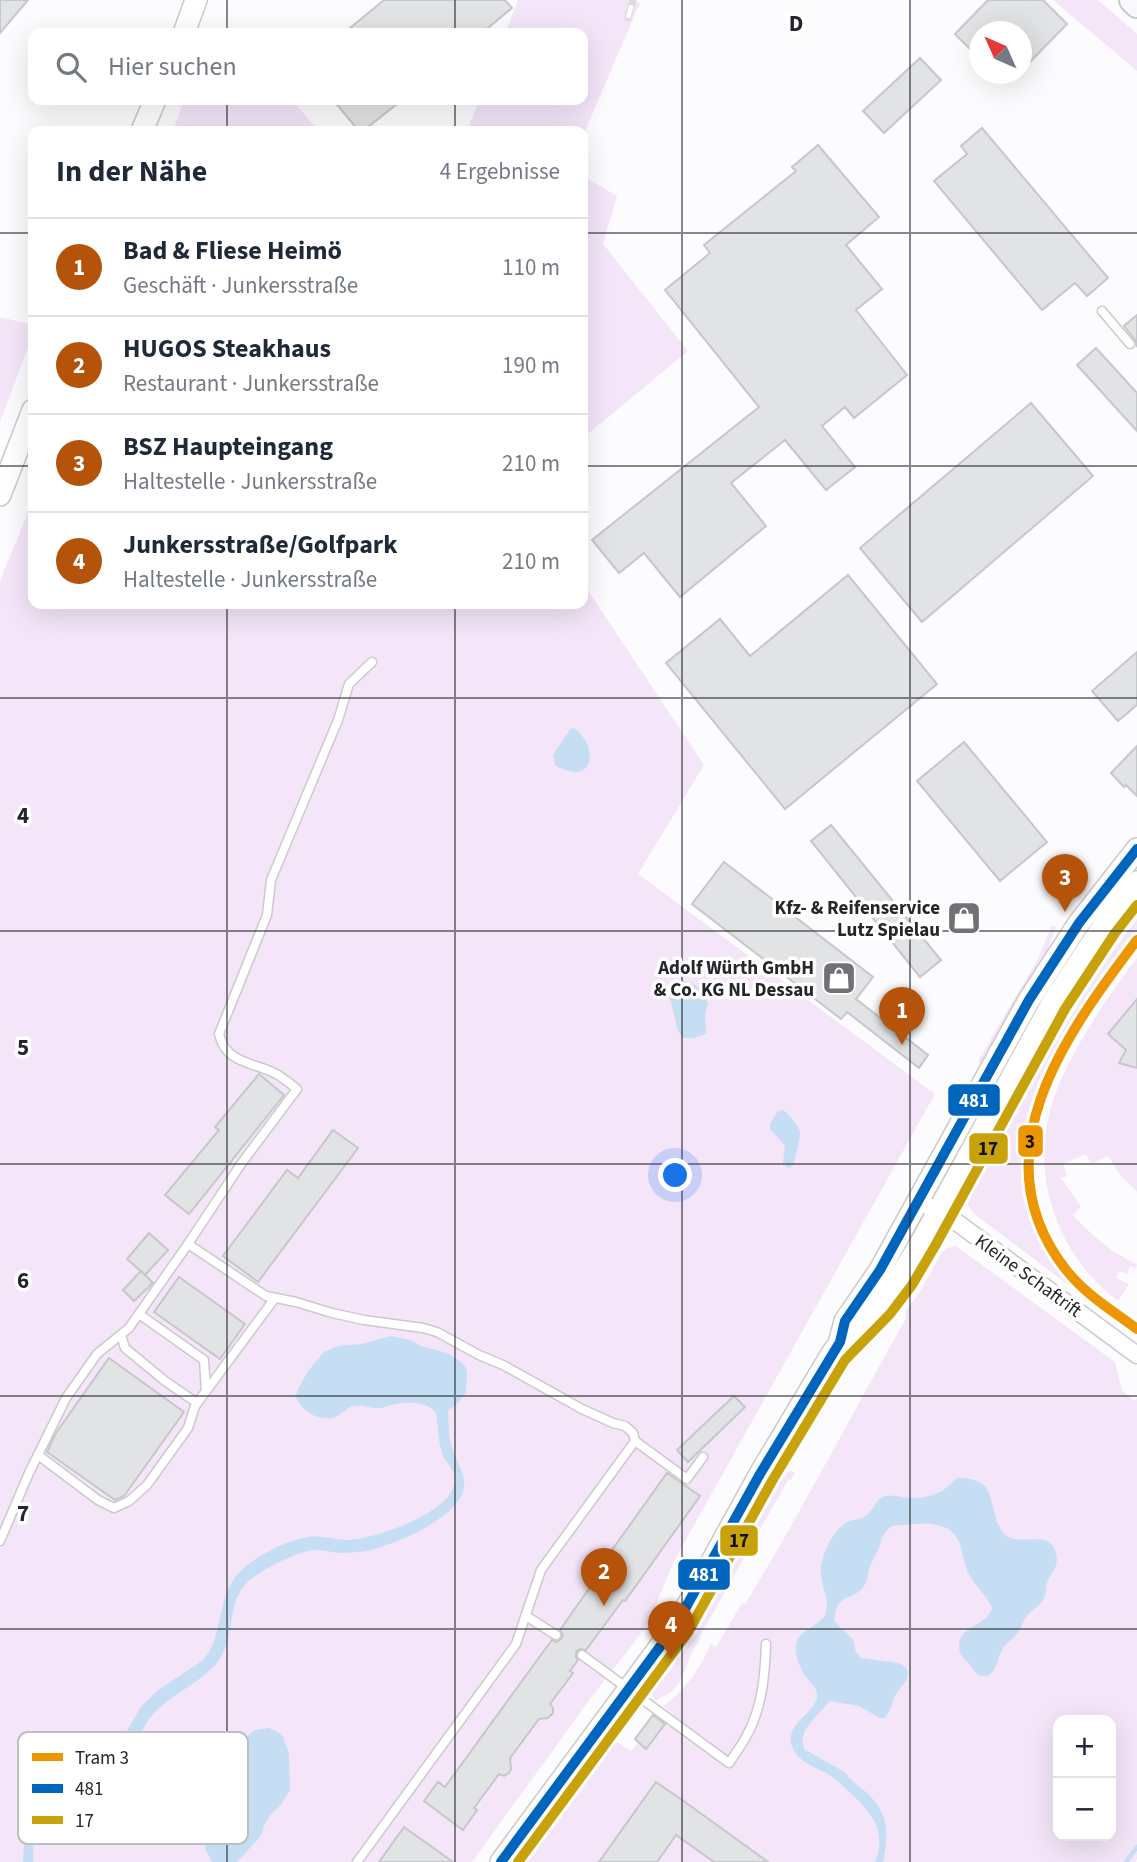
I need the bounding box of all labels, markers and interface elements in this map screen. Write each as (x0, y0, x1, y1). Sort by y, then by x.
text: D (789, 7, 803, 40)
north arrow (969, 21, 1032, 84)
search box (28, 28, 588, 105)
icon: search (52, 48, 90, 86)
text: Hier suchen (108, 48, 237, 85)
text: In der Nähe (56, 150, 207, 193)
text: 4 Ergebnisse (440, 155, 560, 188)
text: Bad & Fliese Heimö (123, 232, 342, 269)
text: 1 (73, 251, 85, 284)
text: 110 m (502, 251, 560, 284)
text: Geschäft · Junkersstraße (123, 269, 358, 302)
text: HUGOS Steakhaus (123, 330, 331, 367)
text: 2 (73, 349, 85, 382)
text: 190 m (502, 349, 560, 382)
text: Restaurant · Junkersstraße (123, 367, 379, 400)
text: BSZ Haupteingang (123, 428, 333, 465)
text: 3 (73, 447, 85, 480)
text: 210 m (502, 447, 560, 480)
text: Haltestelle · Junkersstraße (123, 465, 377, 498)
text: Junkersstraße/Golfpark (123, 526, 397, 563)
text: 4 (73, 545, 85, 578)
text: 210 m (502, 545, 560, 578)
text: Haltestelle · Junkersstraße (123, 563, 377, 596)
text: 4 (17, 799, 29, 832)
pin: 3 (1042, 854, 1088, 912)
place label: Kfz- & Reifenservice Lutz Spielau (774, 895, 940, 944)
shop icon: Kfz- & Reifenservice Lutz Spielau (945, 899, 983, 937)
place label: Adolf Würth GmbH & Co. KG NL Dessau (654, 955, 814, 1004)
shop icon: Adolf Würth GmbH & Co. KG NL Dessau (820, 959, 858, 997)
pin: 1 (879, 987, 925, 1045)
text: 5 (17, 1031, 29, 1064)
line badge: 481 (947, 1083, 1001, 1117)
text: 481 (959, 1088, 989, 1115)
line badge: 3 (1017, 1124, 1044, 1158)
text: 3 (1025, 1129, 1035, 1156)
line badge: 17 (968, 1132, 1009, 1165)
text: 17 (978, 1136, 998, 1163)
your location (658, 1158, 692, 1192)
street label: Kleine Schaftrift (969, 1228, 1088, 1325)
text: 6 (17, 1264, 29, 1297)
text: 7 (17, 1497, 29, 1530)
line badge: 17 (719, 1524, 759, 1557)
text: 17 (729, 1528, 749, 1555)
pin: 2 (581, 1548, 627, 1606)
line badge: 481 (677, 1558, 731, 1591)
text: 481 (689, 1562, 719, 1589)
pin: 4 (648, 1601, 694, 1659)
map controls (1053, 1715, 1116, 1841)
button: + (1053, 1715, 1116, 1778)
legend (18, 1732, 248, 1844)
text: Tram 3 (75, 1745, 129, 1772)
text: 481 (75, 1776, 103, 1803)
button: − (1053, 1778, 1116, 1841)
text: 17 (75, 1808, 94, 1835)

